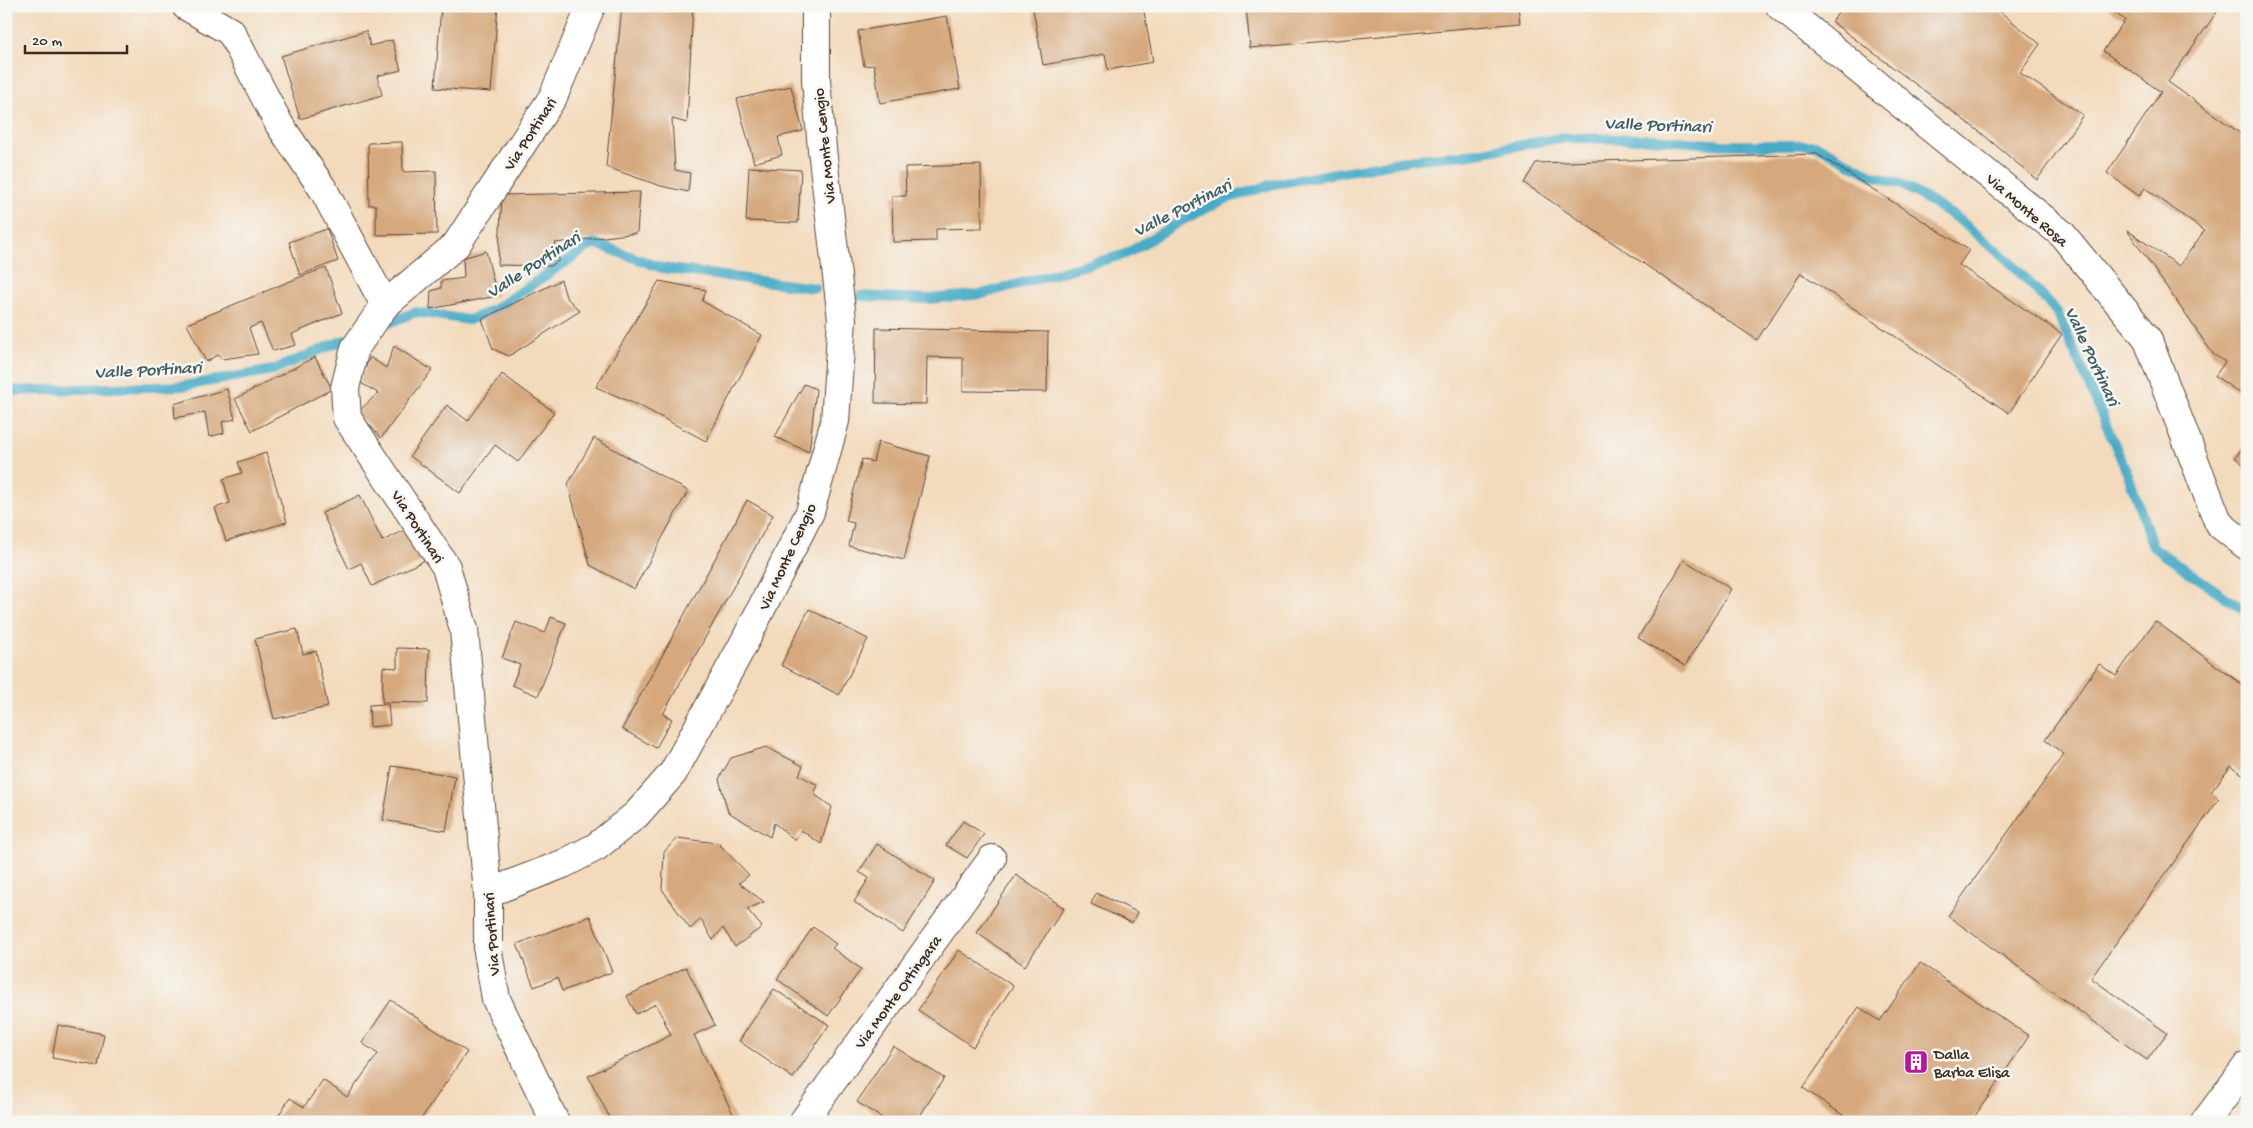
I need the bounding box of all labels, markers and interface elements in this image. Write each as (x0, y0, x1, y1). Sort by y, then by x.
scale bar (25, 22, 128, 54)
text: 20 m (32, 33, 62, 51)
street label: Via Monte Cengio (811, 87, 842, 205)
street label: Via Portinari (501, 95, 563, 176)
water label: Valle Portinari (1604, 114, 1714, 139)
street label: Via Monte Rosa (1980, 170, 2071, 253)
water label: Valle Portinari (1131, 175, 1238, 243)
water label: Valle Portinari (484, 227, 587, 304)
water label: Valle Portinari (2059, 304, 2124, 412)
water label: Valle Portinari (94, 358, 204, 385)
street label: Via Portinari (385, 487, 447, 568)
street label: Via Monte Cengio (756, 501, 822, 615)
street label: Via Portinari (481, 891, 506, 977)
street label: Via Monte Ortingara (852, 932, 948, 1054)
place label: Dalla Barba Elisa (1933, 1047, 2011, 1084)
building icon: Dalla Barba Elisa (1903, 1049, 1929, 1075)

